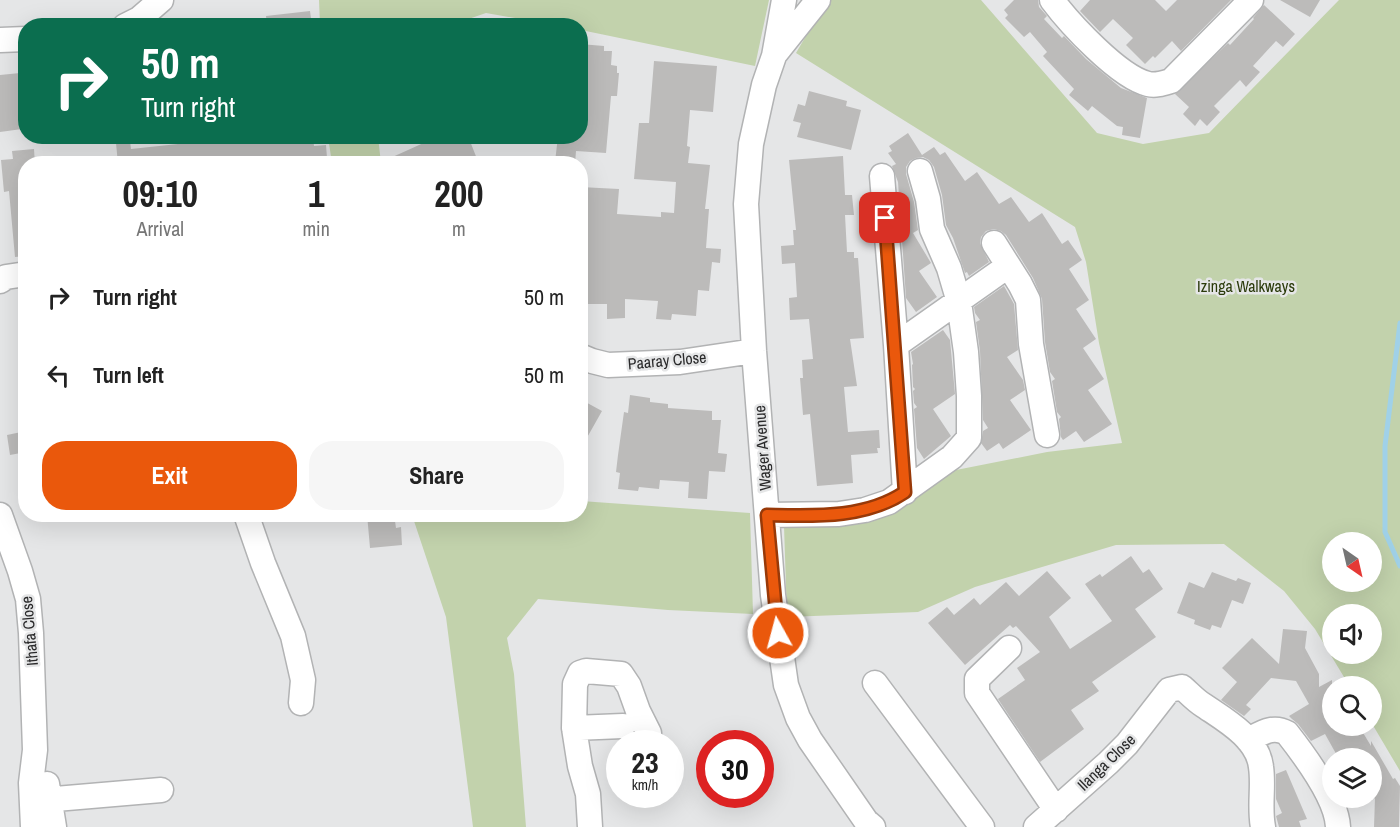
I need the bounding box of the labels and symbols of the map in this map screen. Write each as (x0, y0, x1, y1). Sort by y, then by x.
pin (859, 192, 910, 243)
park label: Izinga Walkways (1197, 275, 1295, 297)
street label: Paaray Close (627, 346, 707, 374)
street label: Wager Avenue (748, 405, 776, 491)
north arrow (1322, 532, 1382, 592)
street label: Ithafa Close (15, 595, 43, 667)
position arrow (746, 601, 810, 665)
street label: Ilanga Close (1072, 729, 1140, 795)
speed limit sign: 30 (696, 730, 774, 808)

